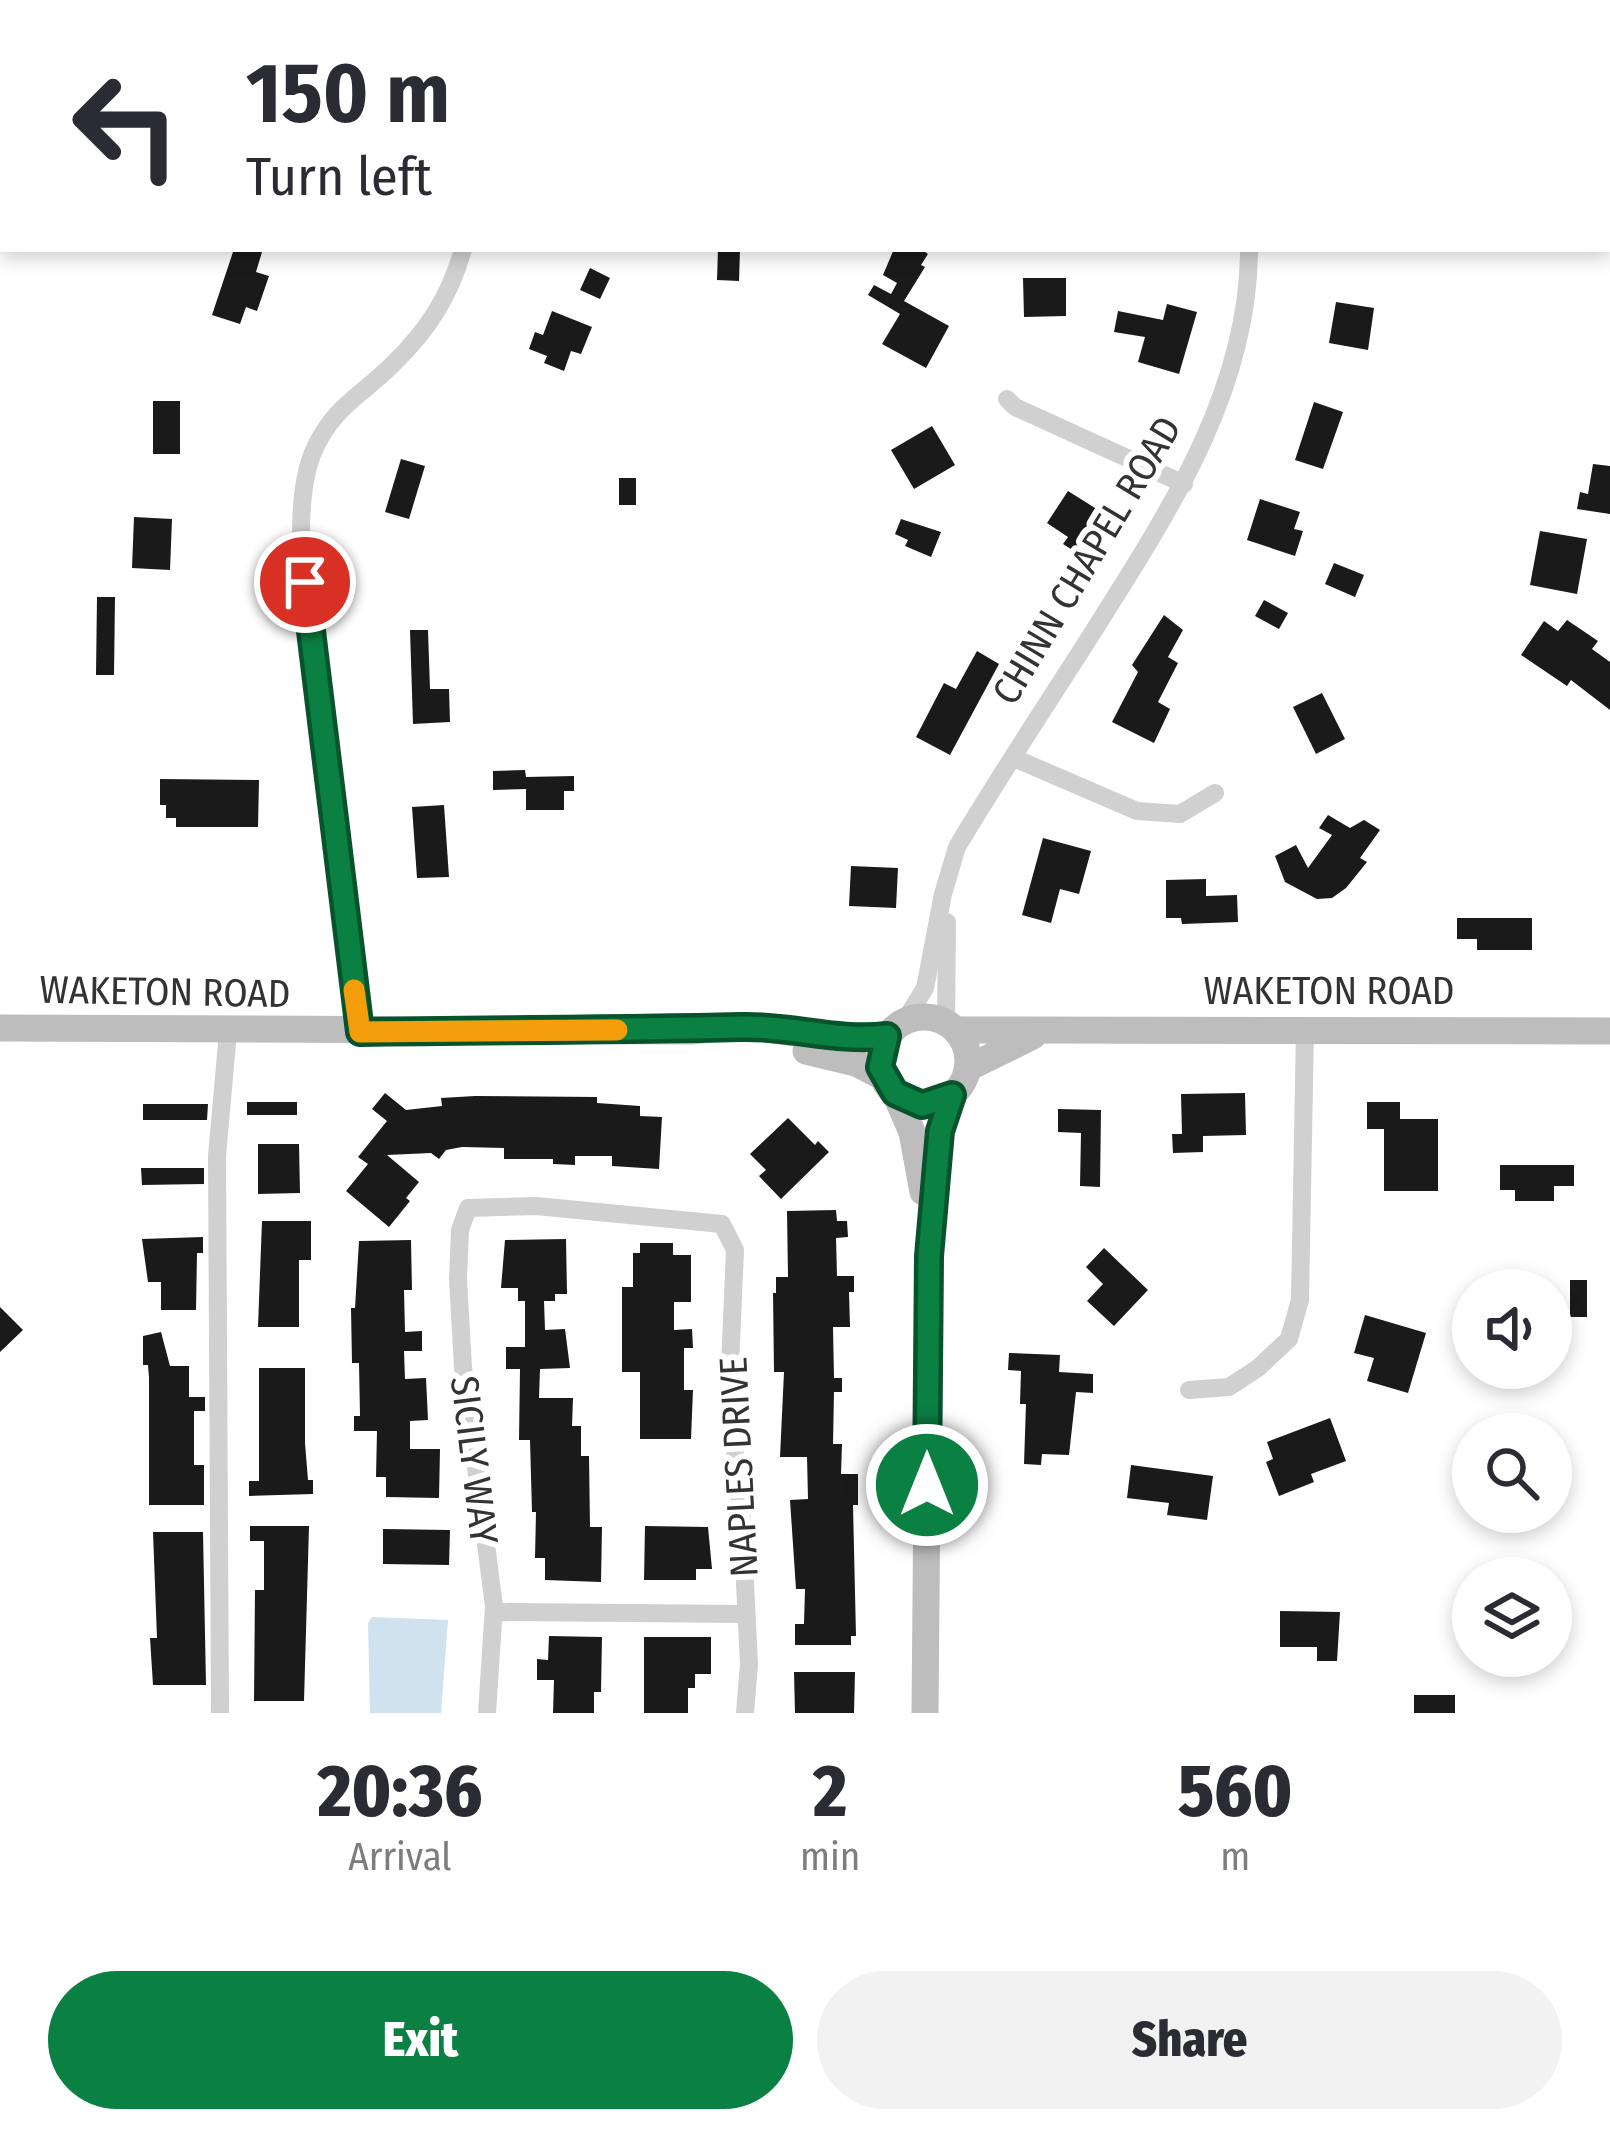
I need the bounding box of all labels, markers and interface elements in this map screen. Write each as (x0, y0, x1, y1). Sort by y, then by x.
text: 150 m (246, 43, 450, 144)
icon: left (48, 48, 204, 204)
text: Turn left (246, 145, 432, 209)
street label: CHINN CHAPEL ROAD (983, 408, 1191, 713)
pin (254, 531, 356, 633)
icon: arrive (272, 549, 338, 615)
street label: WAKETON ROAD (39, 967, 291, 1017)
street label: WAKETON ROAD (1204, 968, 1454, 1014)
map controls (1452, 1269, 1572, 1677)
button: sound (1452, 1269, 1572, 1389)
street label: NAPLES DRIVE (710, 1356, 768, 1578)
street label: SICILY WAY (441, 1373, 507, 1547)
button: search (1452, 1413, 1572, 1533)
position arrow (864, 1422, 990, 1548)
button: layers (1452, 1557, 1572, 1677)
text: 20:36 (318, 1749, 482, 1835)
text: 2 (813, 1749, 847, 1835)
text: 560 (1178, 1749, 1292, 1835)
text: Arrival (348, 1834, 452, 1880)
text: min (800, 1834, 860, 1880)
text: m (1220, 1834, 1250, 1880)
button: Exit (48, 1971, 793, 2109)
button: Share (817, 1971, 1562, 2109)

